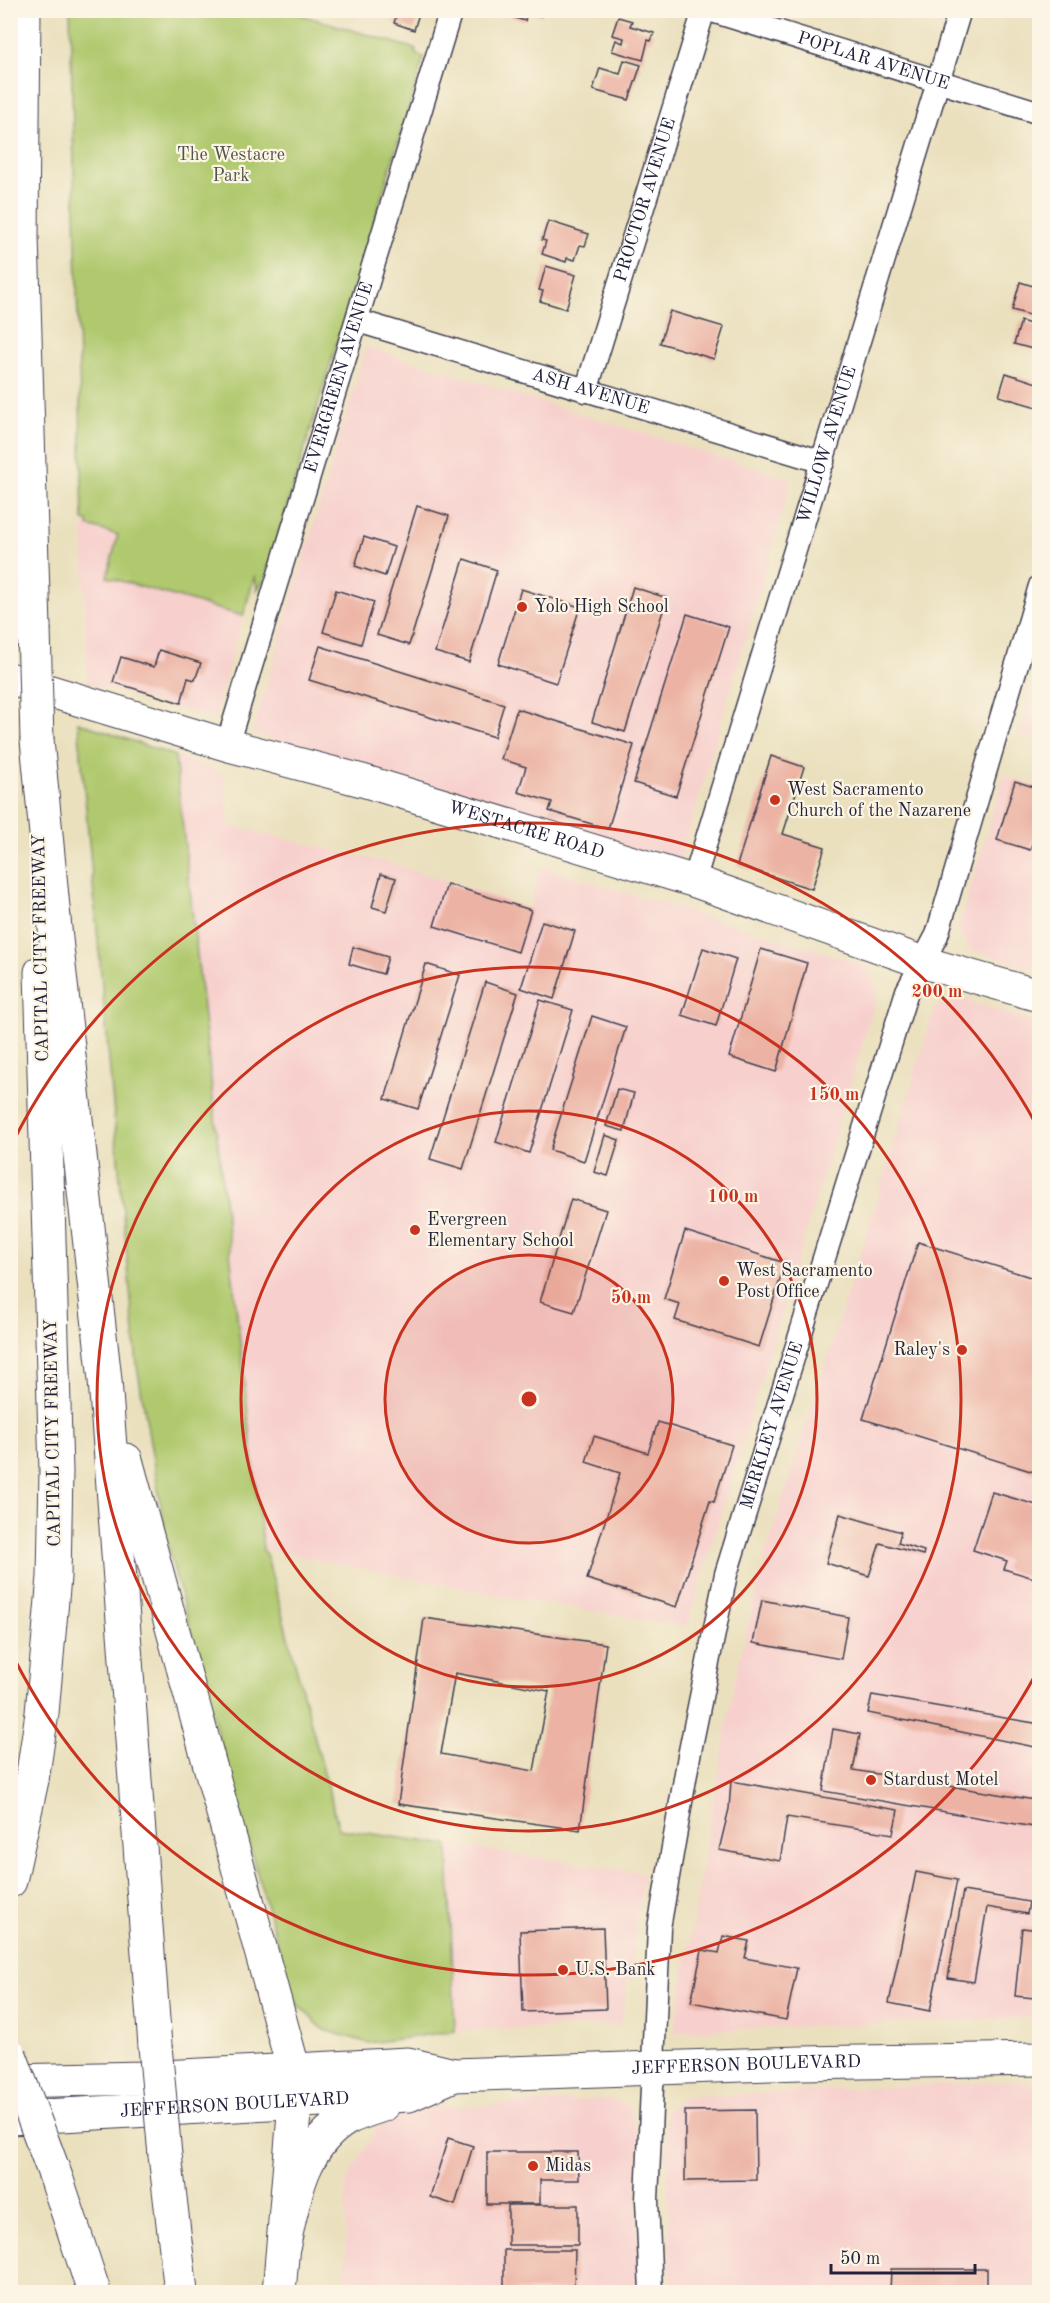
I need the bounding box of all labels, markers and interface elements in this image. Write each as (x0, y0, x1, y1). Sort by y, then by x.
street label: POPLAR AVENUE (795, 29, 952, 93)
street label: PROCTOR AVENUE (611, 116, 679, 284)
park label: The Westacre Park (177, 146, 285, 185)
street label: EVERGREEN AVENUE (301, 280, 377, 475)
street label: WILLOW AVENUE (795, 364, 860, 526)
street label: ASH AVENUE (530, 365, 651, 418)
place label: Yolo High School (534, 598, 669, 616)
marker: Yolo High School (515, 600, 529, 614)
place label: West Sacramento Church of the Nazarene (787, 781, 971, 820)
marker: West Sacramento Church of the Nazarene (768, 793, 782, 807)
street label: WESTACRE ROAD (446, 798, 606, 862)
street label: CAPITAL CITY FREEWAY (30, 834, 52, 1062)
text: 200 m (912, 983, 962, 1001)
text: 150 m (809, 1086, 859, 1104)
text: 100 m (708, 1188, 758, 1206)
place label: Evergreen Elementary School (427, 1211, 574, 1250)
marker: Evergreen Elementary School (408, 1223, 422, 1237)
place label: West Sacramento Post Office (736, 1262, 873, 1301)
marker: West Sacramento Post Office (717, 1274, 731, 1288)
text: 50 m (611, 1289, 651, 1307)
street label: CAPITAL CITY FREEWAY (42, 1319, 64, 1547)
street label: MERKLEY AVENUE (738, 1340, 806, 1511)
place label: Raley's (893, 1341, 950, 1359)
marker: Raley's (955, 1343, 969, 1357)
centre of rings (519, 1389, 539, 1409)
place label: Stardust Motel (883, 1771, 998, 1789)
marker: Stardust Motel (864, 1773, 878, 1787)
place label: U.S. Bank (575, 1961, 656, 1979)
marker: U.S. Bank (556, 1963, 570, 1977)
street label: JEFFERSON BOULEVARD (631, 2053, 861, 2078)
street label: JEFFERSON BOULEVARD (120, 2089, 350, 2121)
place label: Midas (545, 2157, 591, 2175)
marker: Midas (526, 2159, 540, 2173)
scale bar (831, 2237, 975, 2275)
text: 50 m (840, 2250, 880, 2268)

